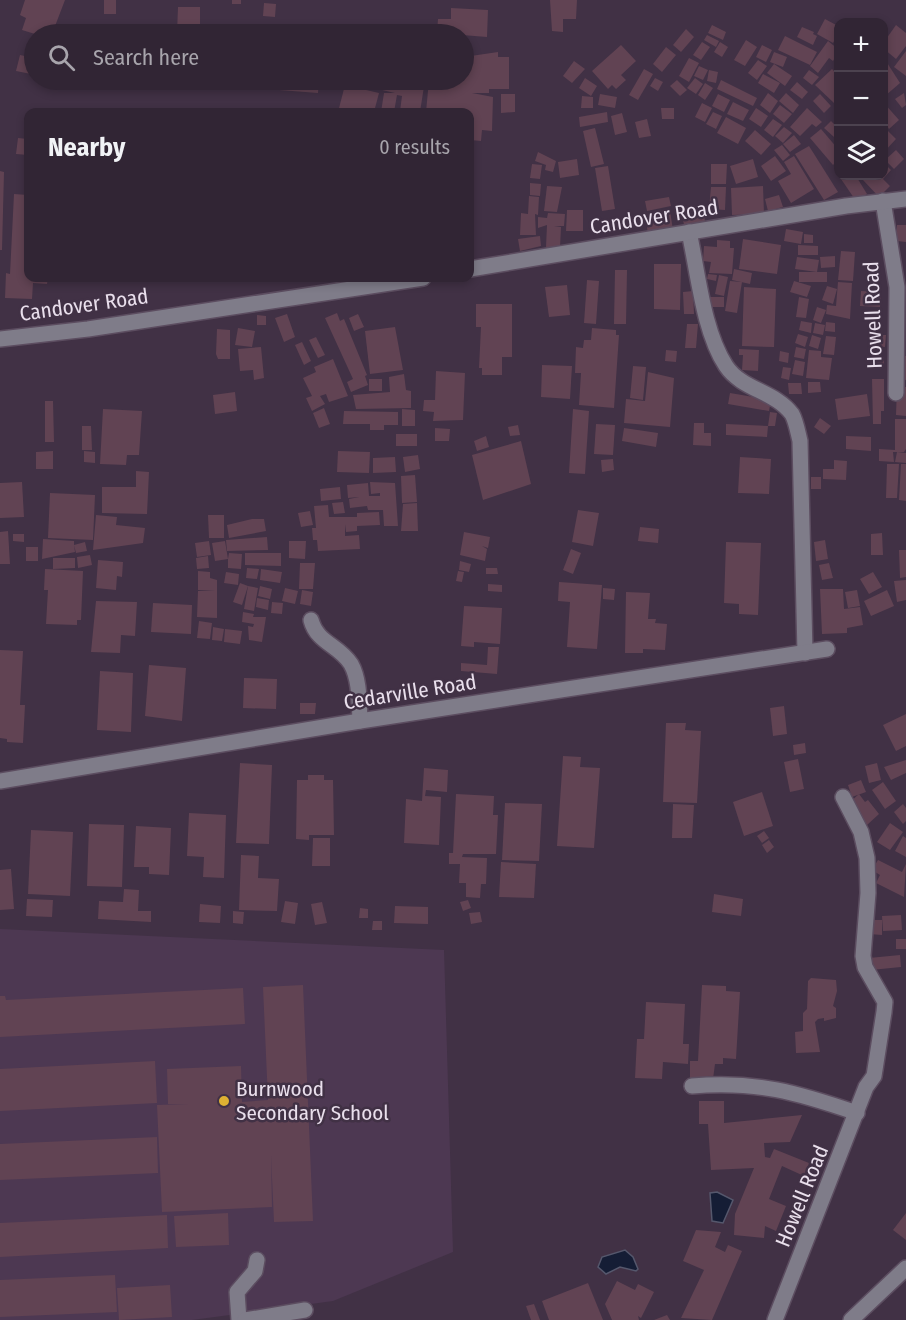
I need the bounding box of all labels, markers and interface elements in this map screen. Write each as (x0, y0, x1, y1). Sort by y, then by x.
map controls (834, 18, 888, 180)
button: + (834, 18, 888, 72)
search box (24, 24, 474, 90)
icon: search (45, 41, 78, 74)
text: Search here (93, 44, 199, 71)
button: − (834, 72, 888, 126)
button: layers (834, 126, 888, 180)
text: Nearby (48, 132, 125, 163)
text: 0 results (379, 135, 450, 159)
street label: Candover Road (588, 194, 720, 240)
street label: Howell Road (858, 261, 888, 369)
street label: Candover Road (18, 283, 150, 327)
street label: Cedarville Road (342, 669, 478, 715)
place label: Burnwood Secondary School (236, 1076, 389, 1126)
marker: Burnwood Secondary School (217, 1094, 231, 1108)
street label: Howell Road (770, 1141, 834, 1251)

